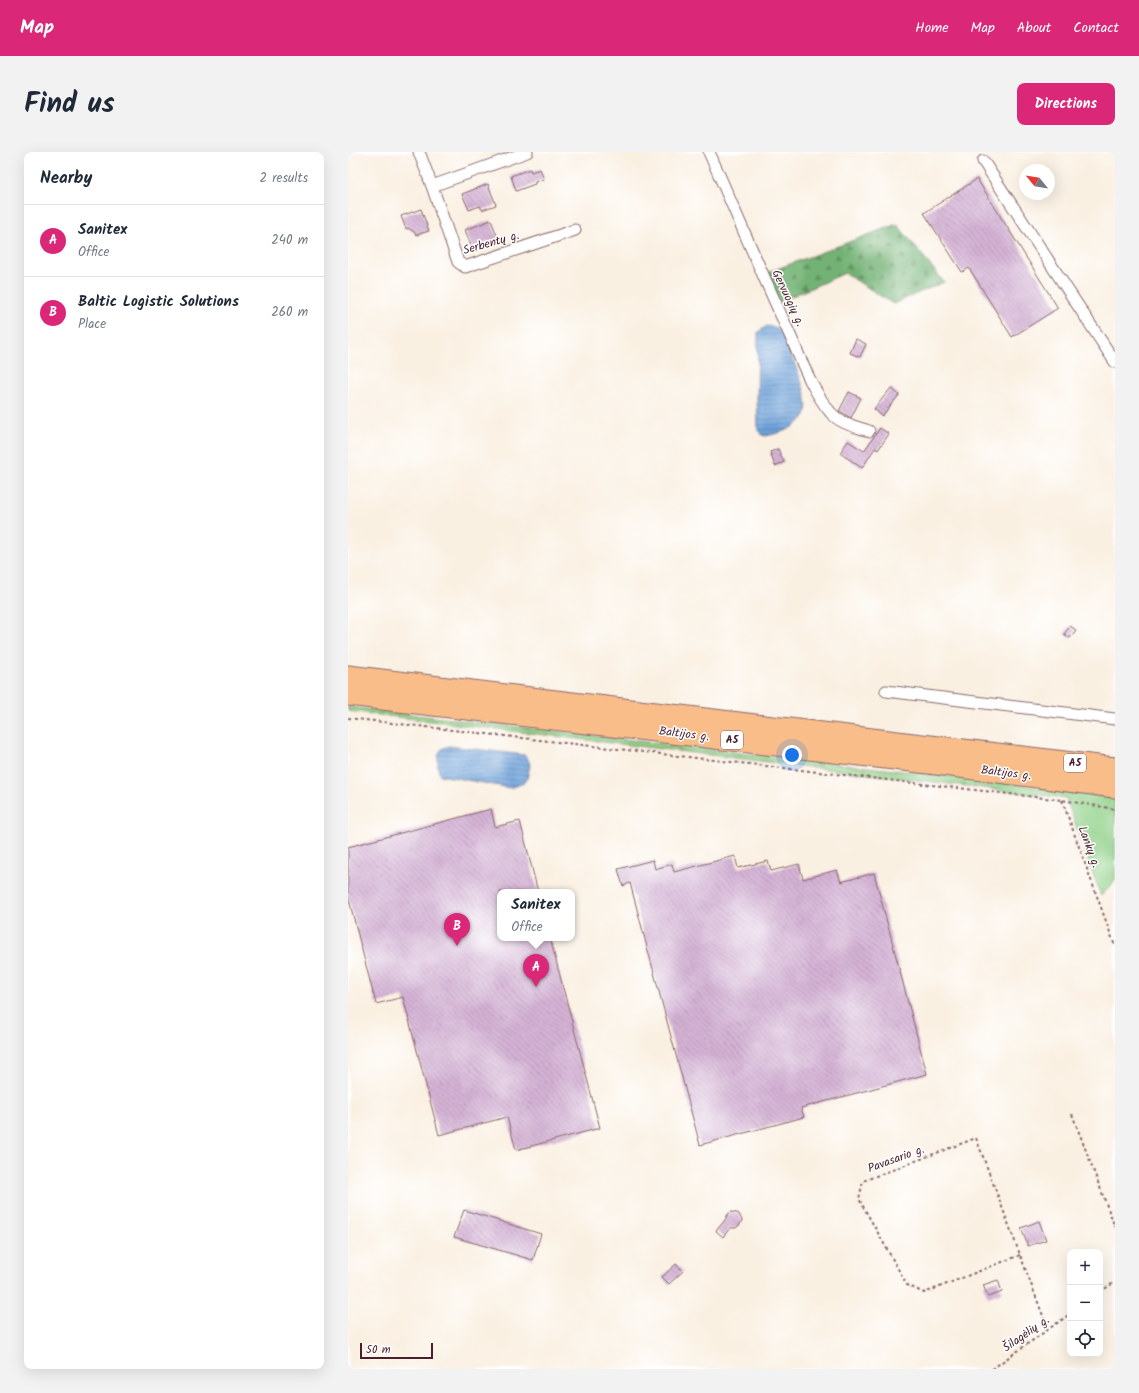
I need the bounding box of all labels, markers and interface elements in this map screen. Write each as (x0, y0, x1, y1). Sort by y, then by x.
text: Map (20, 13, 54, 43)
text: Home (915, 17, 949, 39)
text: Map (971, 17, 995, 39)
text: About (1017, 17, 1051, 39)
text: Contact (1073, 17, 1119, 39)
text: Find us (24, 82, 115, 127)
button: Directions (1017, 83, 1115, 125)
north arrow (1019, 164, 1055, 200)
text: Nearby (40, 165, 92, 192)
text: 2 results (260, 168, 308, 189)
text: Sanitex (78, 218, 127, 242)
street label: Serbentų g. (461, 226, 521, 260)
text: A (49, 230, 57, 251)
text: 240 m (271, 230, 308, 251)
text: Office (78, 242, 109, 263)
street label: Gervuogių g. (767, 267, 809, 330)
text: Baltic Logistic Solutions (78, 290, 239, 314)
text: B (49, 302, 57, 323)
text: 260 m (271, 302, 308, 323)
text: Place (78, 314, 106, 335)
street label: Baltijos g. (658, 721, 710, 747)
road number: A5 (721, 731, 743, 749)
your location (782, 745, 802, 765)
road number: A5 (1064, 754, 1086, 772)
street label: Baltijos g. (980, 760, 1032, 786)
street label: Lankų g. (1073, 823, 1105, 871)
popup (497, 889, 575, 941)
text: Sanitex (511, 893, 561, 917)
pin: B (444, 913, 470, 946)
text: Office (511, 917, 543, 938)
pin: A (523, 954, 549, 987)
street label: Pavasario g. (865, 1140, 927, 1178)
map controls (1067, 1249, 1103, 1357)
button: + (1067, 1249, 1103, 1285)
button: − (1067, 1285, 1103, 1321)
street label: Šilagėlių g. (999, 1311, 1054, 1357)
button: locate (1067, 1321, 1103, 1357)
scale bar (360, 1341, 433, 1360)
text: 50 m (366, 1341, 391, 1359)

